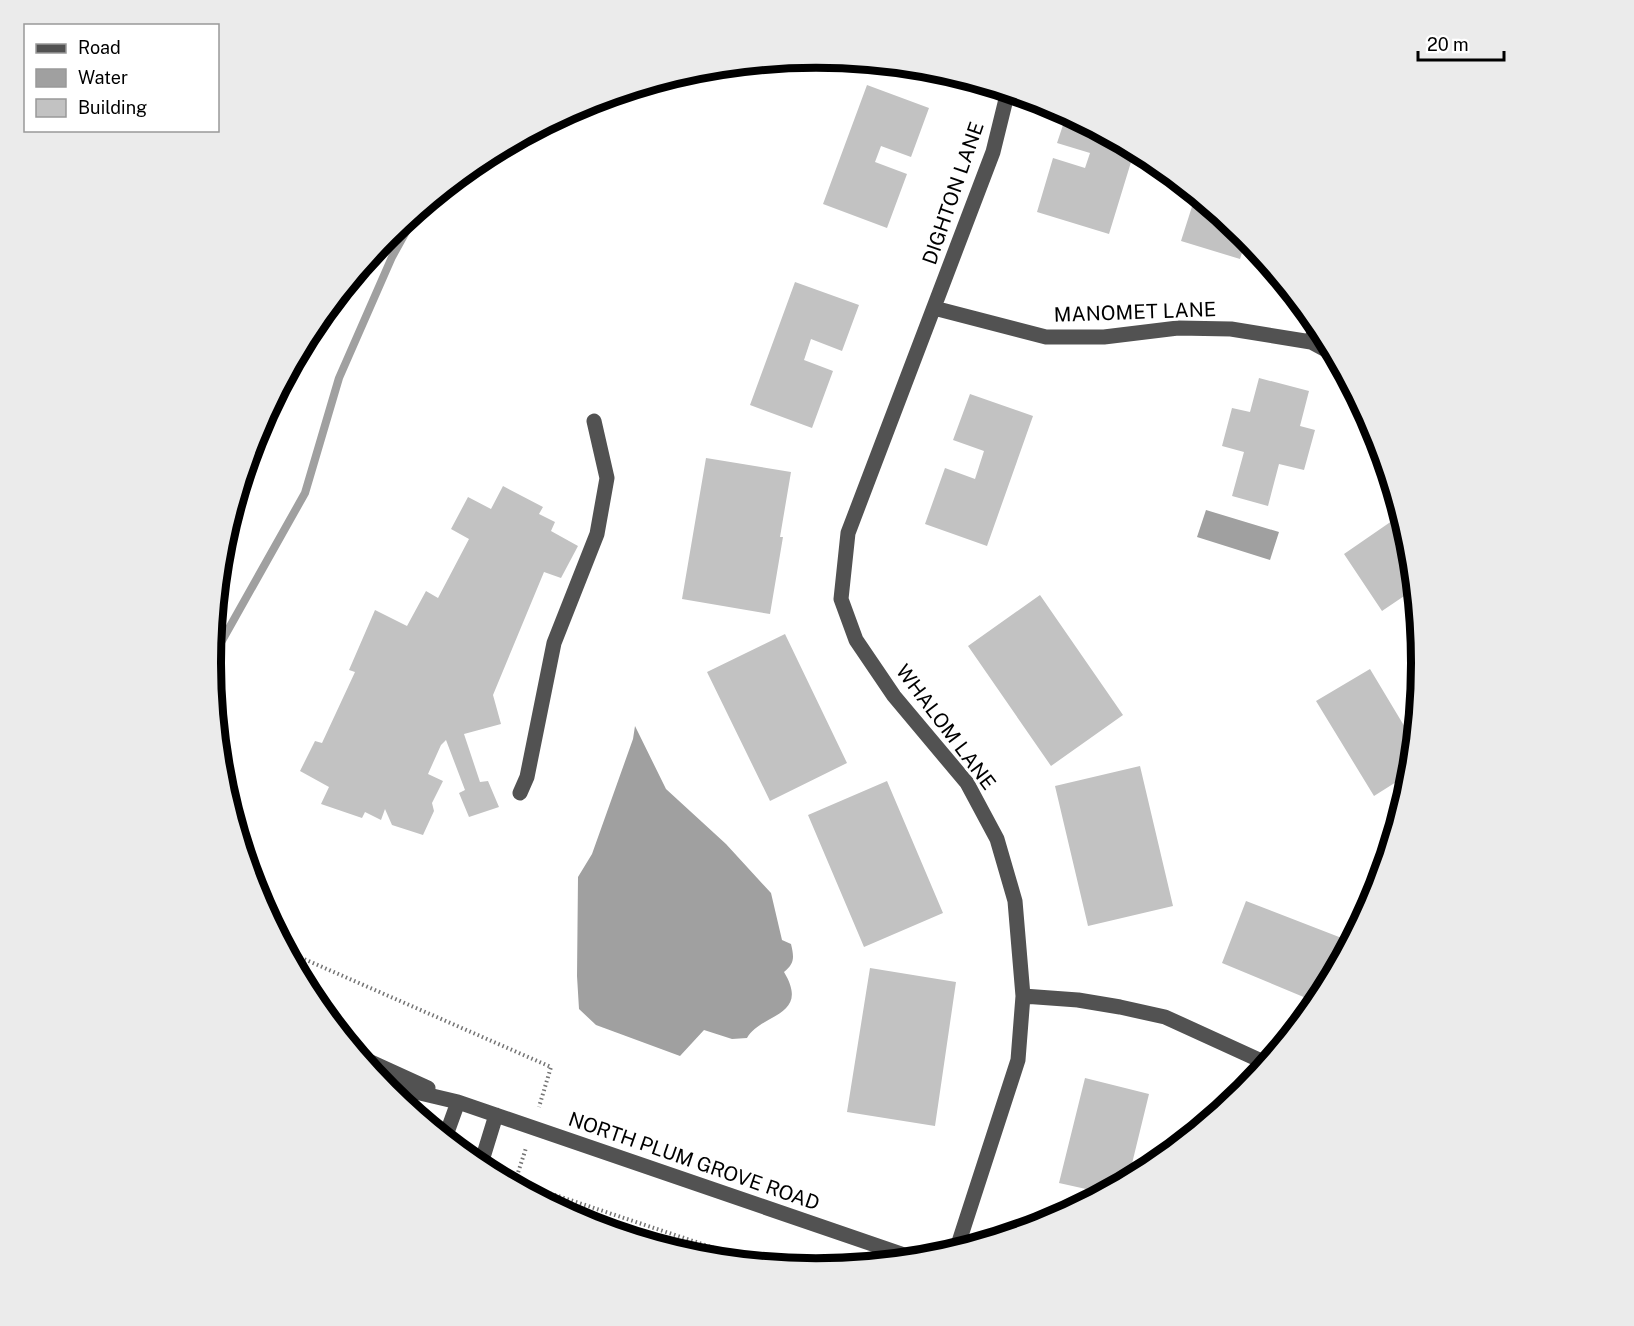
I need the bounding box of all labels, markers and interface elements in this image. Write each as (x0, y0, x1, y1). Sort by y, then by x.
legend (24, 24, 219, 132)
scale bar (1418, 24, 1504, 62)
text: 20 m (1427, 34, 1469, 55)
text: Road (78, 37, 121, 58)
text: Water (78, 67, 128, 88)
text: Building (78, 97, 147, 118)
street label: DIGHTON LANE (917, 118, 989, 268)
street label: MANOMET LANE (1053, 297, 1217, 327)
street label: WHALOM LANE (891, 660, 1001, 794)
street label: NORTH PLUM GROVE ROAD (565, 1107, 823, 1215)

